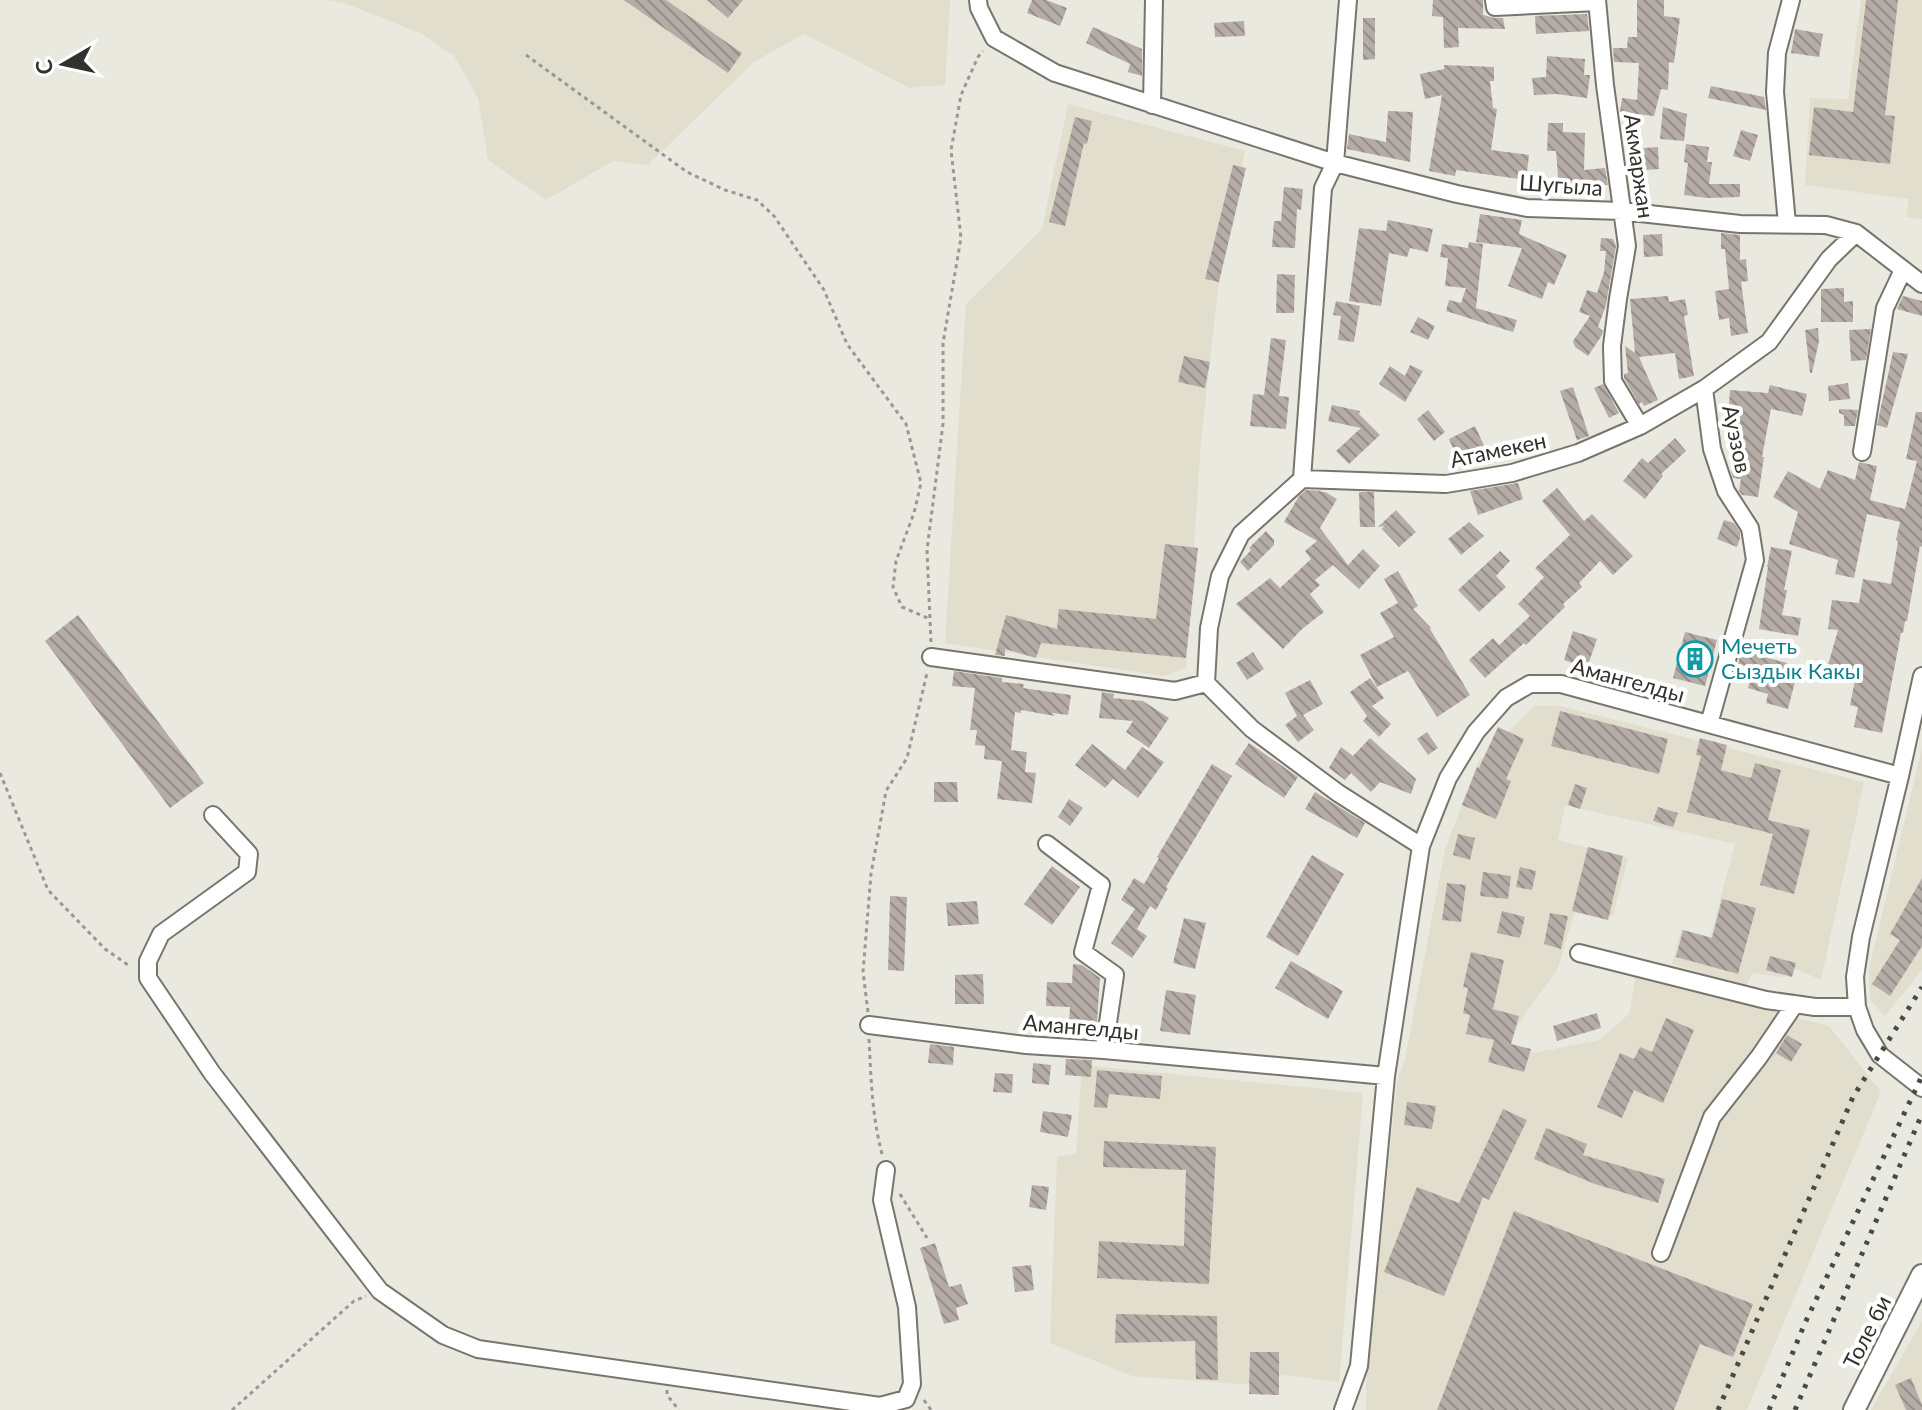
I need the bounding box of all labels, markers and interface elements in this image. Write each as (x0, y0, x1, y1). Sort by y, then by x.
north arrow (24, 24, 104, 104)
text: С (29, 57, 58, 77)
street label: Акмаржан (1619, 112, 1660, 220)
street label: Шугыла (1518, 168, 1604, 201)
street label: Ауэзов (1717, 402, 1758, 475)
street label: Атамекен (1447, 426, 1548, 473)
place label: Мечеть Сыздык Какы (1721, 632, 1861, 684)
building icon: Мечеть Сыздык Какы (1676, 640, 1714, 678)
street label: Амангелды (1569, 651, 1688, 708)
street label: Амангелды (1022, 1008, 1140, 1045)
street label: Толе би (1837, 1291, 1896, 1373)

